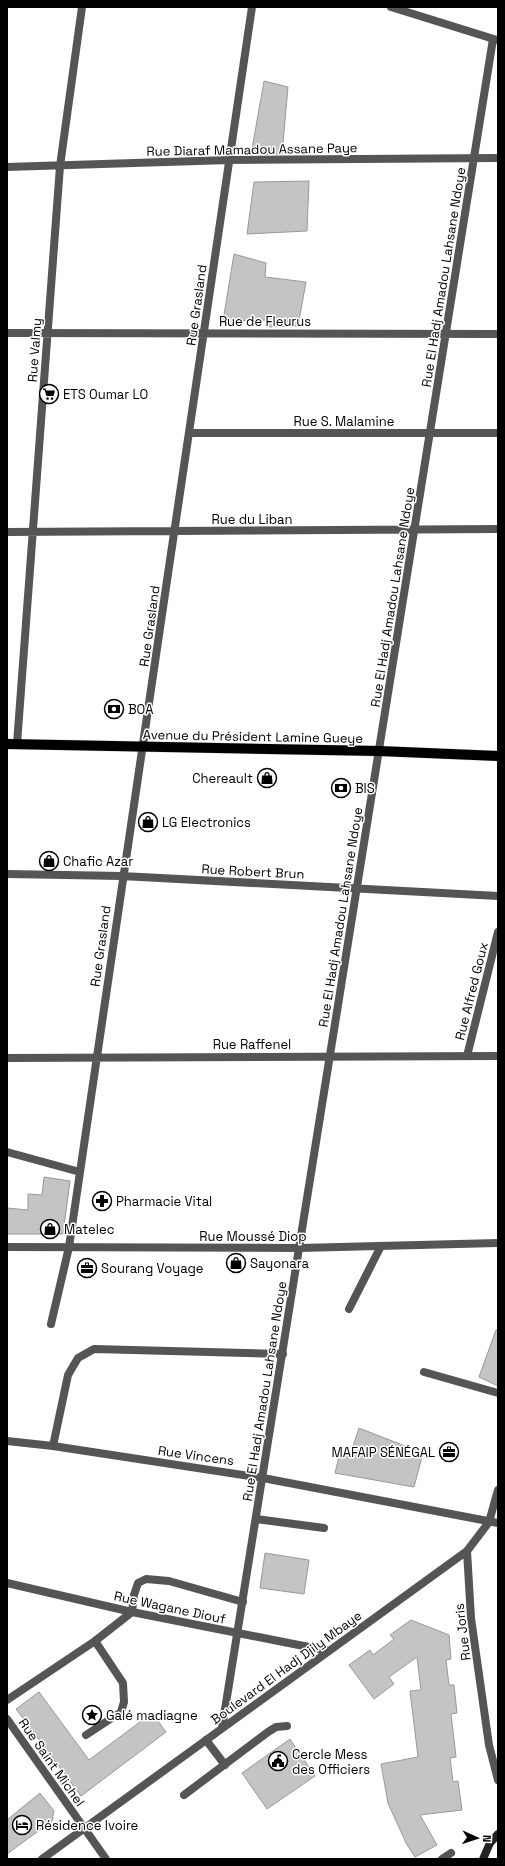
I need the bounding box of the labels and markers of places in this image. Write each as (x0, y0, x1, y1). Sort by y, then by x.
supermarket icon: ETS Oumar LO (38, 383, 60, 405)
place label: ETS Oumar LO (63, 386, 148, 403)
bank icon: BOA (103, 698, 125, 720)
place label: BOA (128, 701, 153, 718)
shop icon: Chereault (256, 767, 278, 789)
place label: Chereault (192, 770, 253, 787)
bank icon: BIS (330, 777, 352, 799)
place label: BIS (355, 780, 375, 797)
shop icon: LG Electronics (137, 811, 159, 833)
place label: LG Electronics (162, 814, 251, 831)
shop icon: Chafic Azar (38, 850, 60, 872)
place label: Chafic Azar (63, 853, 133, 870)
pharmacy icon: Pharmacie Vital (91, 1190, 113, 1212)
place label: Pharmacie Vital (116, 1193, 212, 1210)
shop icon: Matelec (39, 1218, 61, 1240)
place label: Matelec (64, 1221, 115, 1238)
shop icon: Sayonara (225, 1252, 247, 1274)
place label: Sayonara (250, 1255, 309, 1272)
office icon: Sourang Voyage (76, 1257, 98, 1279)
place label: Sourang Voyage (101, 1260, 204, 1277)
office icon: MAFAIP SÉNÉGAL (438, 1441, 460, 1463)
place label: MAFAIP SÉNÉGAL (332, 1444, 435, 1461)
place icon: Galé madiagne (81, 1704, 103, 1726)
place label: Galé madiagne (106, 1707, 198, 1724)
place label: Cercle Mess des Officiers (292, 1746, 370, 1778)
public building icon: Cercle Mess des Officiers (267, 1750, 289, 1772)
hotel icon: Résidence Ivoire (11, 1814, 33, 1836)
place label: Résidence Ivoire (36, 1817, 138, 1834)

